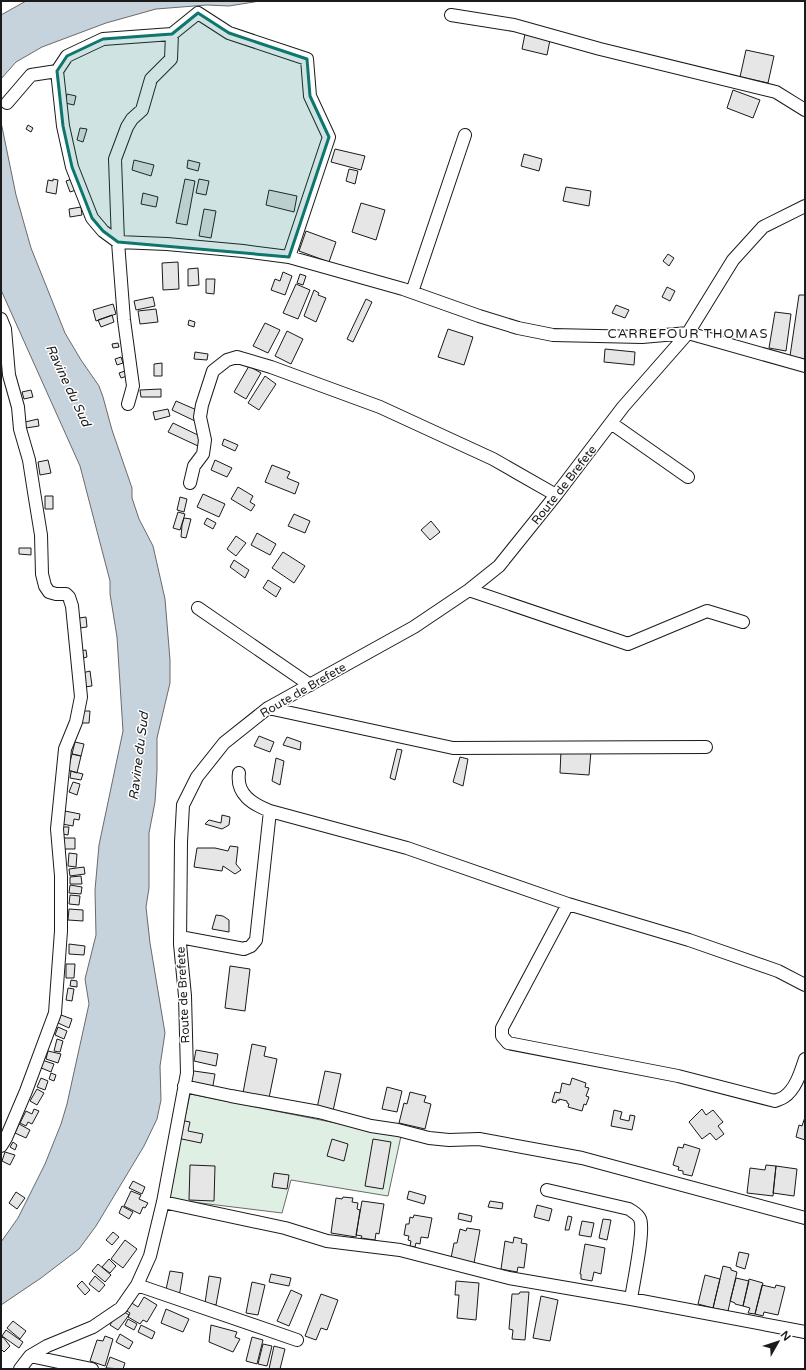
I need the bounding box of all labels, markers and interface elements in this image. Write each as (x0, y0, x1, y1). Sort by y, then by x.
district label: CARREFOUR THOMAS (608, 326, 768, 342)
water label: Ravine du Sud (42, 342, 95, 431)
street label: Route de Brefete (529, 442, 599, 527)
street label: Route de Brefete (258, 660, 349, 720)
water label: Ravine du Sud (126, 709, 153, 801)
street label: Route de Brefete (173, 946, 193, 1044)
north arrow (758, 1322, 798, 1362)
text: N (778, 1328, 793, 1344)

